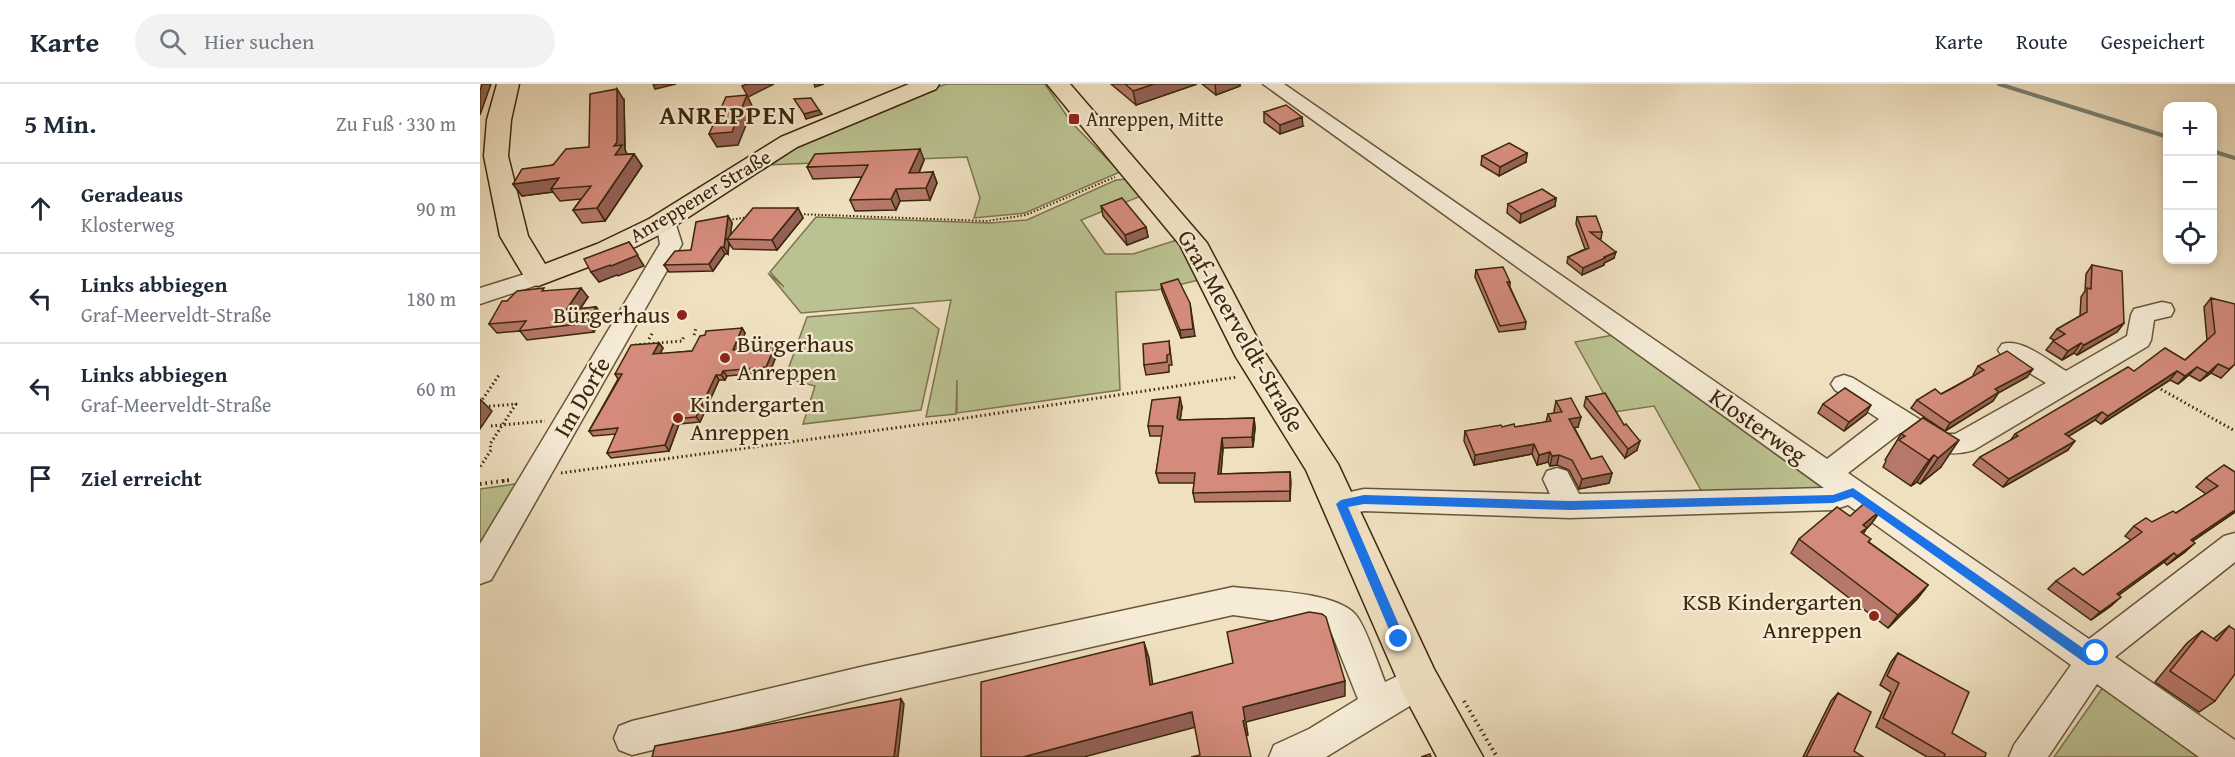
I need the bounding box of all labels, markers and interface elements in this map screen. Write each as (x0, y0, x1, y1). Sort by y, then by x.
search box (135, 14, 555, 68)
text: Karte (30, 21, 99, 62)
icon: search (156, 25, 189, 58)
text: Hier suchen (204, 25, 314, 57)
text: Karte (1935, 26, 1983, 57)
text: Route (2016, 26, 2068, 57)
text: Gespeichert (2101, 26, 2205, 57)
district label: ANREPPEN (659, 95, 797, 134)
map controls (2163, 102, 2217, 264)
button: + (2163, 102, 2217, 156)
text: 5 Min. (24, 104, 96, 143)
place label: Anreppen, Mitte (1086, 104, 1224, 133)
text: Zu Fuß · 330 m (336, 109, 456, 138)
marker: Anreppen, Mitte (1067, 112, 1081, 126)
street label: Anreppener Straße (624, 142, 776, 249)
button: − (2163, 156, 2217, 210)
text: Geradeaus (81, 178, 183, 210)
icon: ahead (24, 192, 57, 225)
text: 90 m (416, 194, 456, 223)
text: Klosterweg (81, 210, 174, 239)
button: locate (2163, 210, 2217, 264)
street label: Graf-Meerveldt-Straße (1169, 223, 1314, 438)
text: Links abbiegen (81, 268, 227, 300)
icon: left (24, 282, 57, 315)
text: 180 m (406, 284, 456, 313)
place label: Bürgerhaus (553, 297, 670, 332)
text: Graf-Meerveldt-Straße (81, 300, 272, 329)
marker: Bürgerhaus (675, 308, 689, 322)
place label: Bürgerhaus Anreppen (737, 326, 854, 389)
street label: Im Dorfe (544, 350, 619, 444)
marker: Bürgerhaus Anreppen (718, 351, 732, 365)
text: Links abbiegen (81, 358, 227, 390)
icon: left (24, 372, 57, 405)
text: 60 m (416, 374, 456, 403)
street label: Klosterweg (1702, 379, 1814, 472)
place label: Kindergarten Anreppen (690, 386, 825, 449)
text: Graf-Meerveldt-Straße (81, 390, 272, 419)
marker: Kindergarten Anreppen (671, 411, 685, 425)
icon: arrive (24, 462, 57, 495)
text: Ziel erreicht (81, 462, 202, 494)
place label: KSB Kindergarten Anreppen (1682, 584, 1863, 647)
marker: KSB Kindergarten Anreppen (1867, 609, 1881, 623)
route end (1385, 625, 1411, 651)
route start (2082, 639, 2108, 665)

